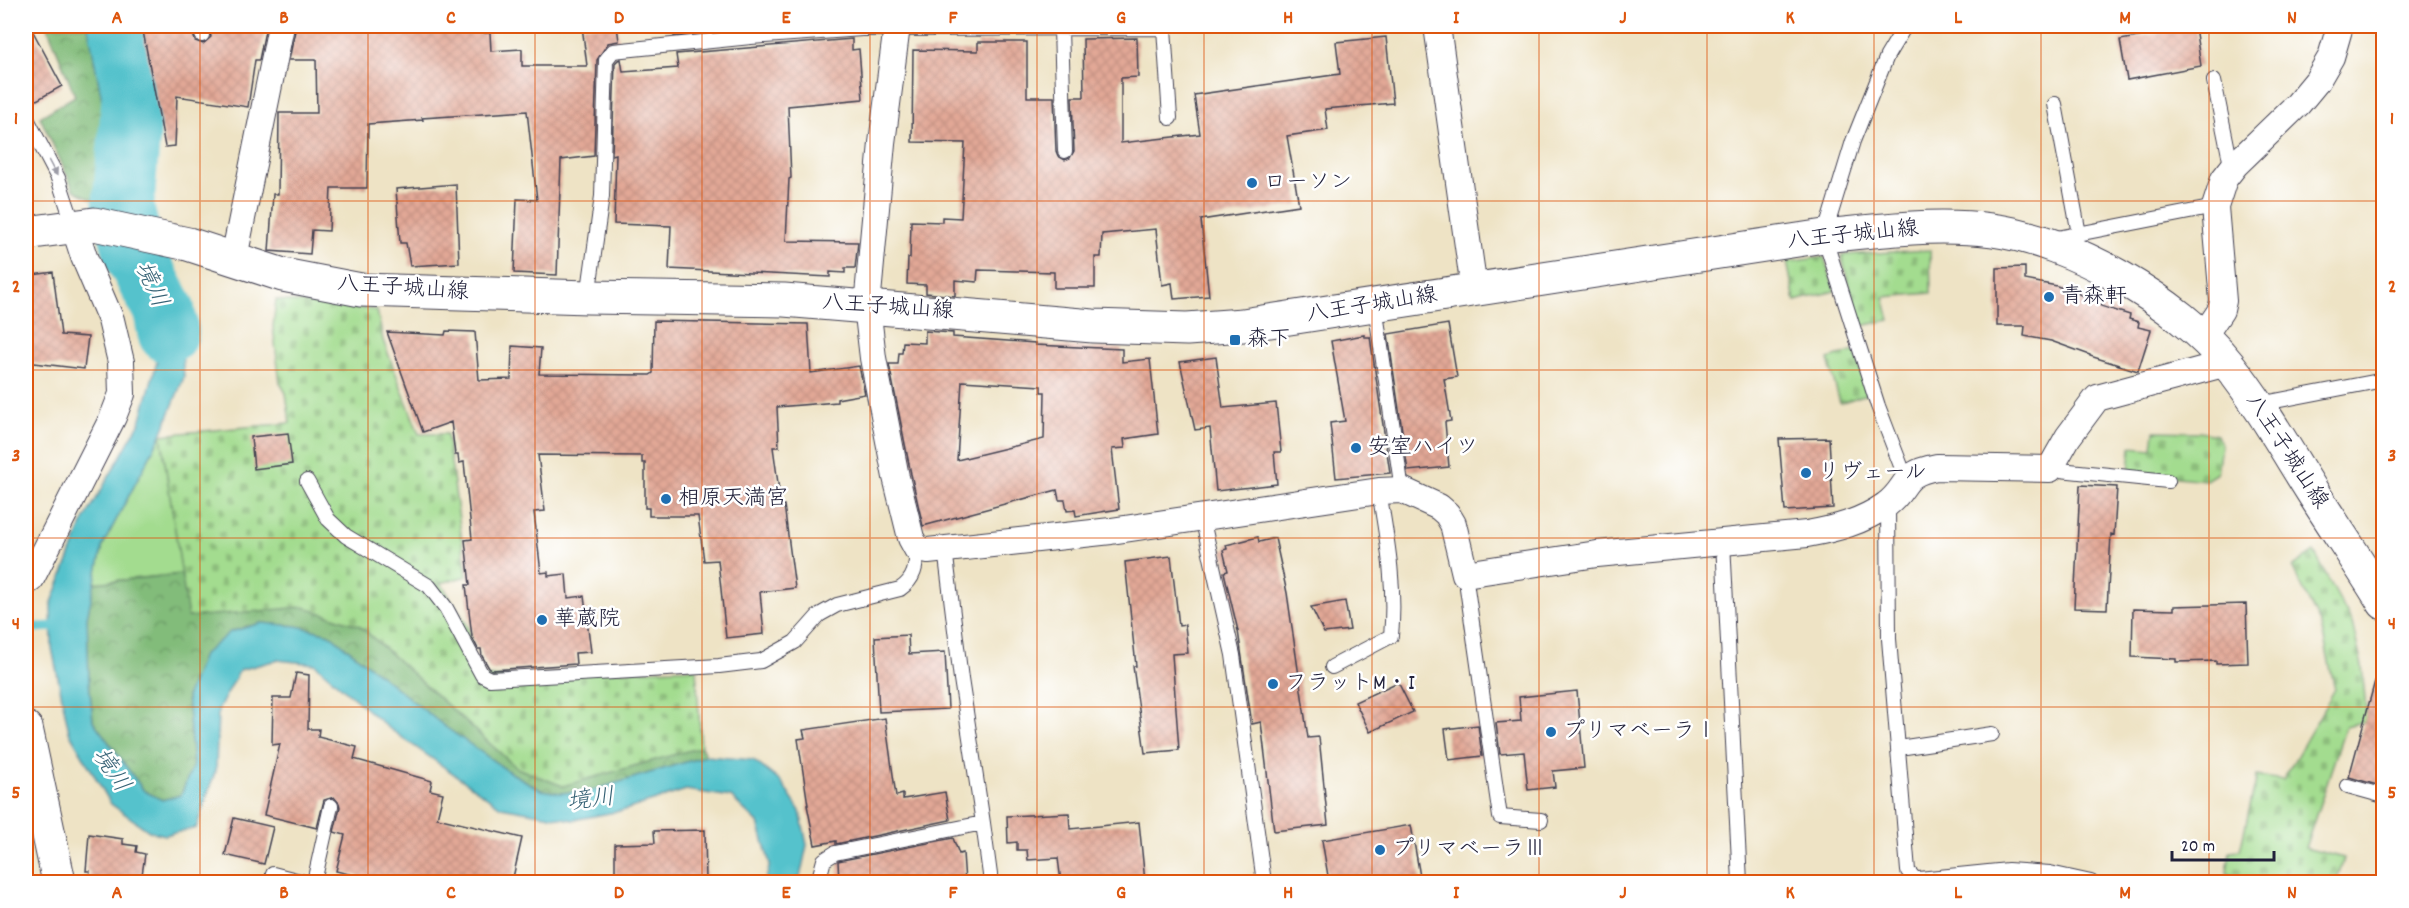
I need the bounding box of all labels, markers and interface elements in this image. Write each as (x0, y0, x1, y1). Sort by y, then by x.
text: A (112, 5, 123, 33)
text: B (279, 5, 289, 33)
text: C (446, 5, 456, 33)
text: D (614, 5, 625, 33)
text: E (781, 5, 791, 33)
text: F (949, 5, 959, 33)
text: G (1116, 5, 1126, 33)
text: H (1283, 5, 1293, 33)
text: I (1453, 5, 1460, 33)
text: J (1619, 5, 1627, 33)
text: K (1785, 5, 1795, 33)
text: L (1954, 5, 1963, 33)
text: M (2119, 5, 2131, 33)
text: N (2287, 5, 2297, 33)
text: 1 (14, 106, 18, 134)
text: 1 (2390, 106, 2394, 134)
one-way arrow (48, 160, 58, 177)
place label: ローソン (1264, 168, 1352, 199)
marker: ローソン (1245, 176, 1259, 190)
street label: 八王子城山線 (1786, 214, 1920, 258)
water label: 境川 (125, 256, 175, 314)
street label: 八王子城山線 (336, 269, 470, 309)
text: 2 (12, 274, 20, 302)
text: 2 (2388, 274, 2396, 302)
street label: 八王子城山線 (1304, 280, 1440, 332)
place label: 青森軒 (2061, 282, 2127, 313)
street label: 八王子城山線 (821, 288, 955, 328)
marker: 青森軒 (2042, 290, 2056, 304)
place label: 森下 (1247, 325, 1291, 356)
marker: 森下 (1228, 333, 1242, 347)
street label: 八王子城山線 (2237, 388, 2335, 516)
place label: 安室ハイツ (1368, 433, 1478, 464)
marker: 安室ハイツ (1349, 441, 1363, 455)
text: 3 (12, 443, 20, 471)
text: 3 (2388, 443, 2396, 471)
place label: リヴェール (1818, 458, 1927, 489)
marker: リヴェール (1799, 466, 1813, 480)
place label: 相原天満宮 (678, 484, 788, 515)
marker: 相原天満宮 (659, 492, 673, 506)
place label: 華蔵院 (554, 605, 620, 636)
text: 4 (12, 611, 20, 639)
text: 4 (2388, 611, 2396, 639)
marker: 華蔵院 (535, 613, 549, 627)
place label: フラットM・I (1285, 669, 1415, 700)
marker: フラットM・I (1266, 677, 1280, 691)
place label: プリマベーラⅠ (1563, 717, 1717, 748)
marker: プリマベーラⅠ (1544, 725, 1558, 739)
water label: 境川 (82, 742, 138, 800)
text: 5 (11, 780, 21, 808)
text: 5 (2387, 780, 2397, 808)
water label: 境川 (565, 781, 617, 821)
scale bar (2172, 824, 2274, 862)
place label: プリマベーラⅢ (1392, 835, 1546, 866)
text: 20 m (2181, 835, 2215, 860)
marker: プリマベーラⅢ (1373, 843, 1387, 857)
text: A (112, 880, 123, 908)
text: B (279, 880, 289, 908)
text: C (446, 880, 456, 908)
text: D (614, 880, 625, 908)
text: E (781, 880, 791, 908)
text: F (949, 880, 959, 908)
text: G (1116, 880, 1126, 908)
text: H (1283, 880, 1293, 908)
text: I (1453, 880, 1460, 908)
text: J (1619, 880, 1627, 908)
text: K (1785, 880, 1795, 908)
text: L (1954, 880, 1963, 908)
text: M (2119, 880, 2131, 908)
text: N (2287, 880, 2297, 908)

